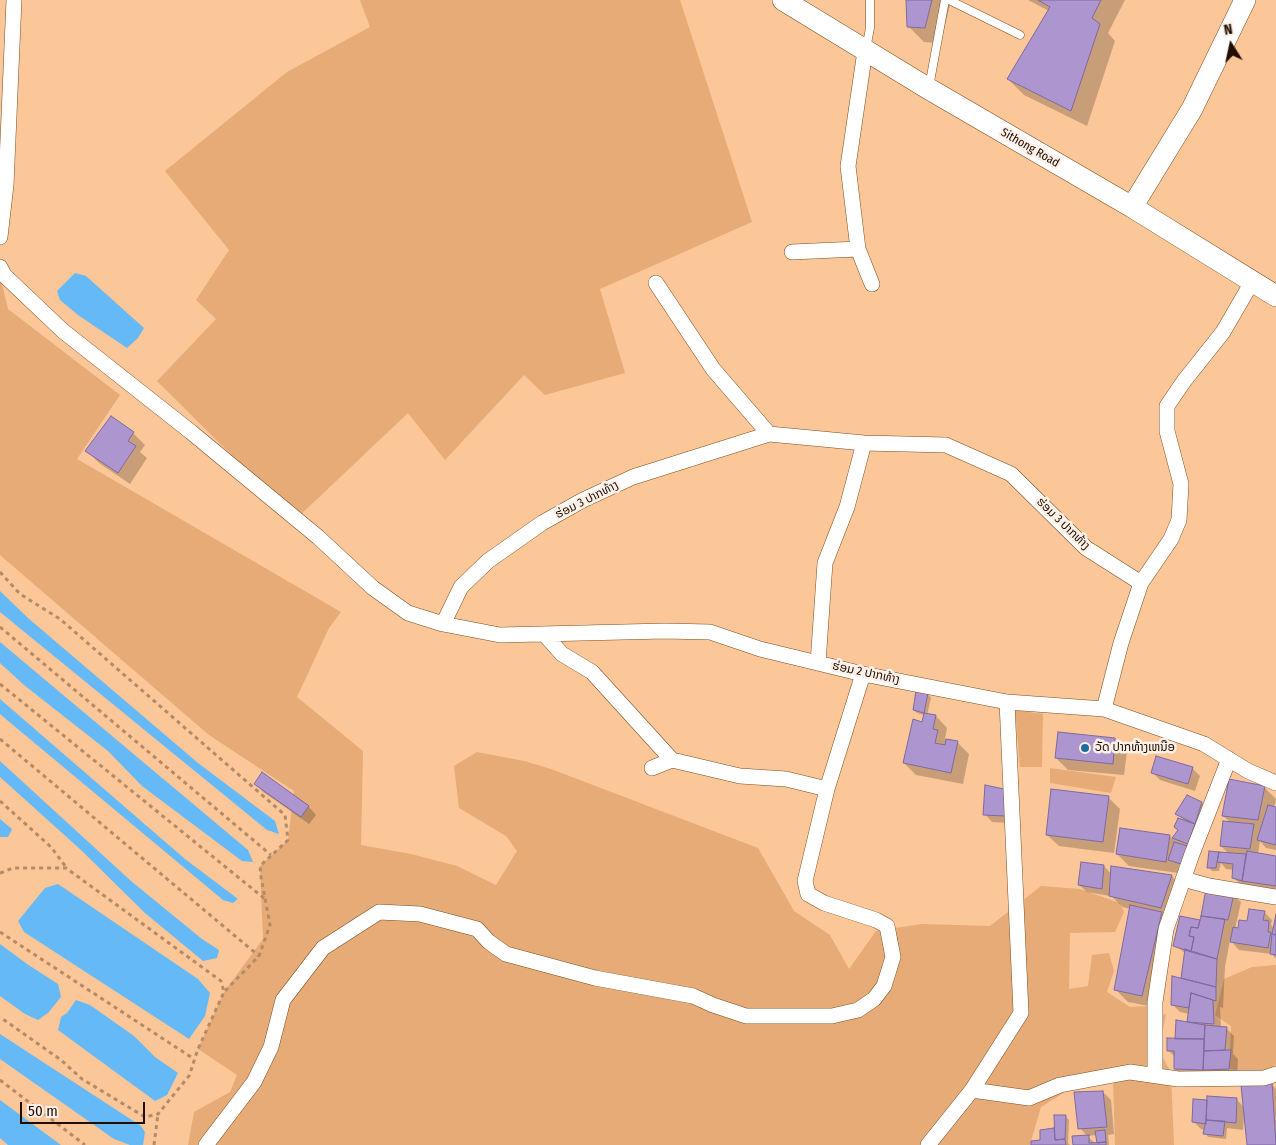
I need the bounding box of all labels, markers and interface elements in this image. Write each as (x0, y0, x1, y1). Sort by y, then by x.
north arrow (1206, 20, 1256, 70)
text: N (1223, 21, 1234, 39)
street label: Sithong Road (998, 125, 1062, 171)
street label: ຮ່ອມ 3 ປາກທ້າງ (553, 478, 621, 522)
street label: ຮ່ອມ 3 ປາກທ້າງ (1033, 495, 1093, 553)
street label: ຮ່ອມ 2 ປາກທ້າງ (831, 659, 901, 687)
place label: ວັດ ປາກທ້າງເຫນືອ (1095, 741, 1175, 755)
marker: ວັດ ປາກທ້າງເຫນືອ (1079, 742, 1091, 754)
scale bar (22, 1092, 148, 1124)
text: 50 m (28, 1102, 58, 1120)

